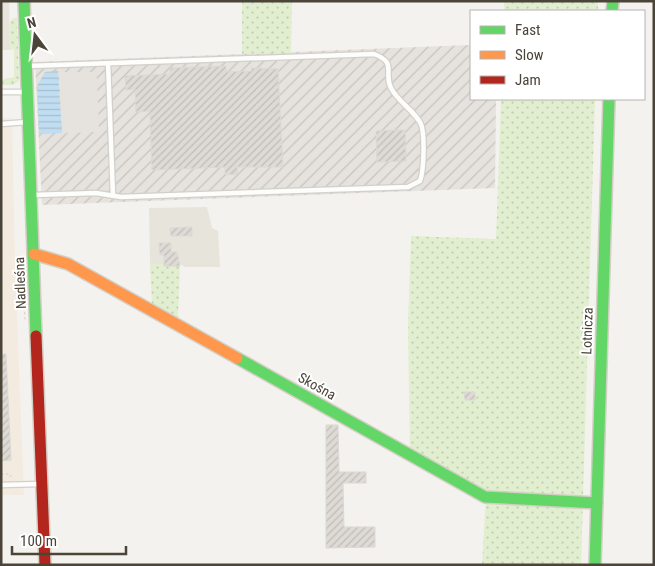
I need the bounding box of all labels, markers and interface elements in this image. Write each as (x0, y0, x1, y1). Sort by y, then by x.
north arrow (10, 10, 60, 60)
legend (470, 10, 645, 100)
text: N (25, 14, 38, 31)
text: Fast (515, 21, 540, 39)
text: Slow (515, 46, 544, 64)
text: Jam (515, 71, 541, 89)
street label: Nadleśna (11, 257, 29, 309)
street label: Lotnicza (578, 307, 596, 355)
street label: Skośna (295, 369, 339, 403)
scale bar (12, 524, 126, 556)
text: 100 m (20, 532, 57, 550)

